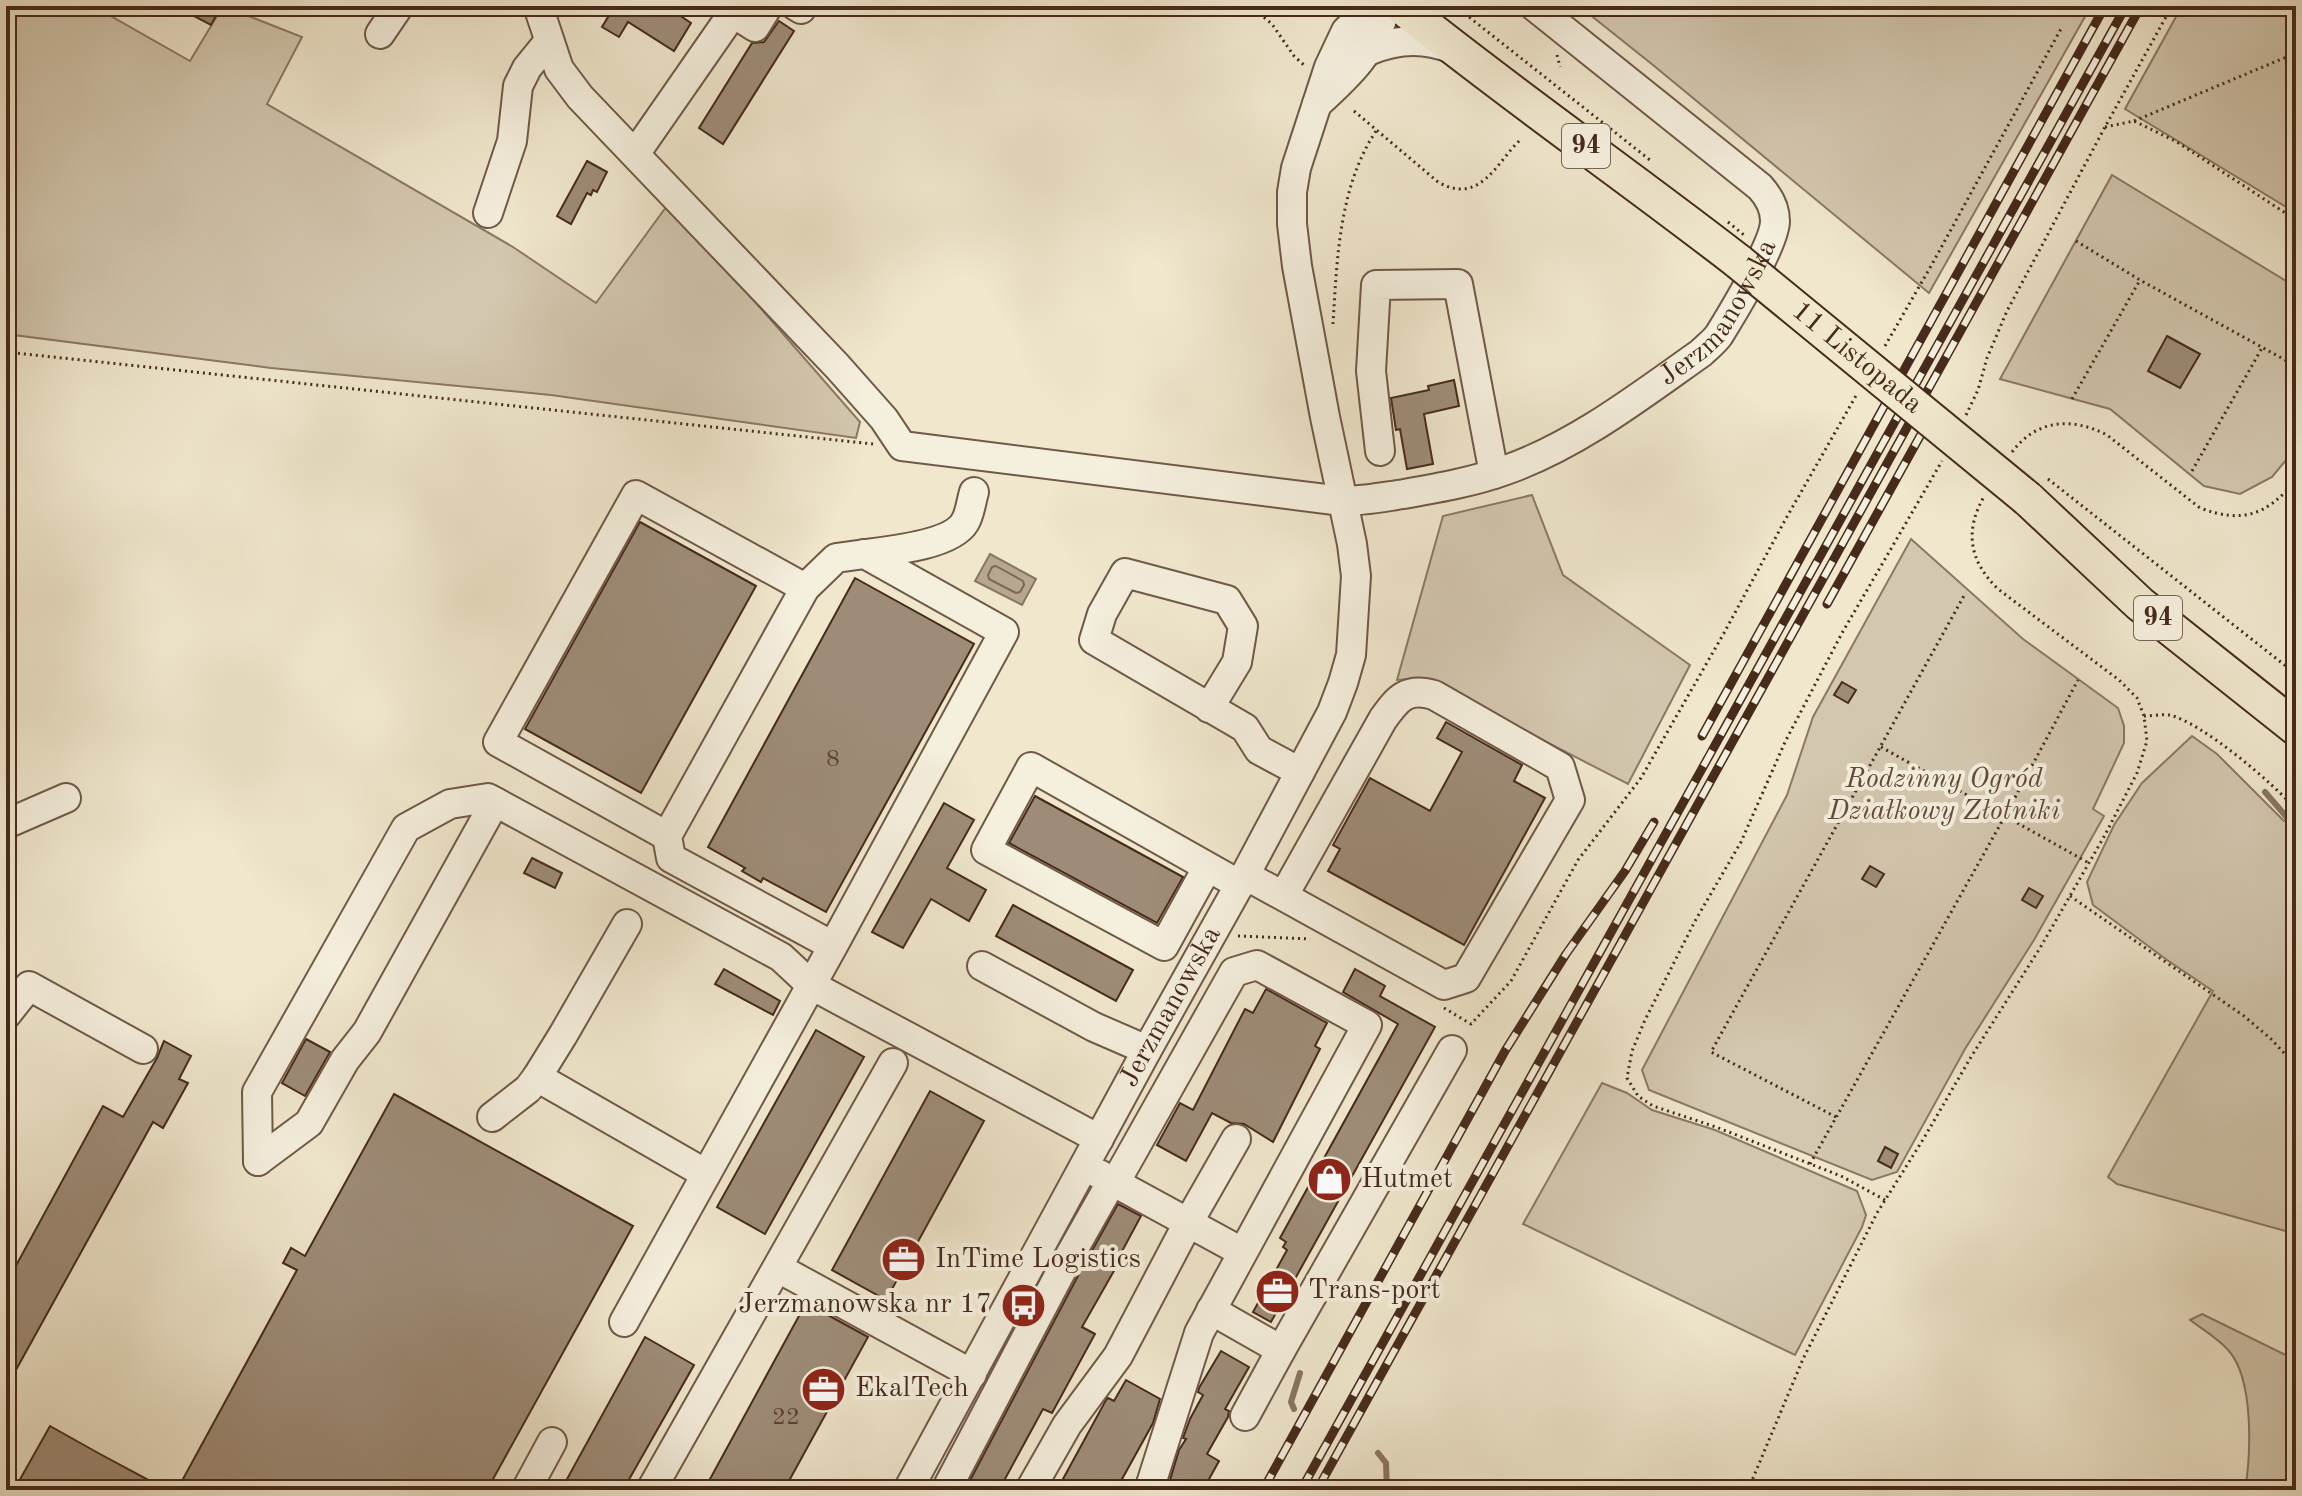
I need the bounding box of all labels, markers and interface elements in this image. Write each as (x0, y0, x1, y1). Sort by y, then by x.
road number: 94 (1562, 124, 1610, 168)
street label: Jerzmanowska (1655, 236, 1783, 392)
street label: 11 Listopada (1786, 297, 1927, 420)
road number: 94 (2134, 596, 2182, 640)
house number: 8 (826, 748, 840, 772)
park label: Rodzinny Ogród Działkowy Złotniki (1827, 766, 2060, 826)
street label: Jerzmanowska (1116, 922, 1227, 1092)
shop icon: Hutmet (1306, 1156, 1354, 1204)
place label: Hutmet (1361, 1166, 1453, 1194)
office icon: InTime Logistics (880, 1236, 928, 1284)
place label: InTime Logistics (935, 1246, 1141, 1274)
office icon: Trans-port (1253, 1267, 1301, 1315)
place label: Trans-port (1308, 1277, 1441, 1305)
bus stop icon: Jerzmanowska nr 17 (999, 1281, 1047, 1329)
place label: Jerzmanowska nr 17 (739, 1291, 992, 1319)
office icon: EkalTech (800, 1365, 848, 1413)
place label: EkalTech (855, 1375, 969, 1403)
house number: 22 (772, 1406, 800, 1430)

